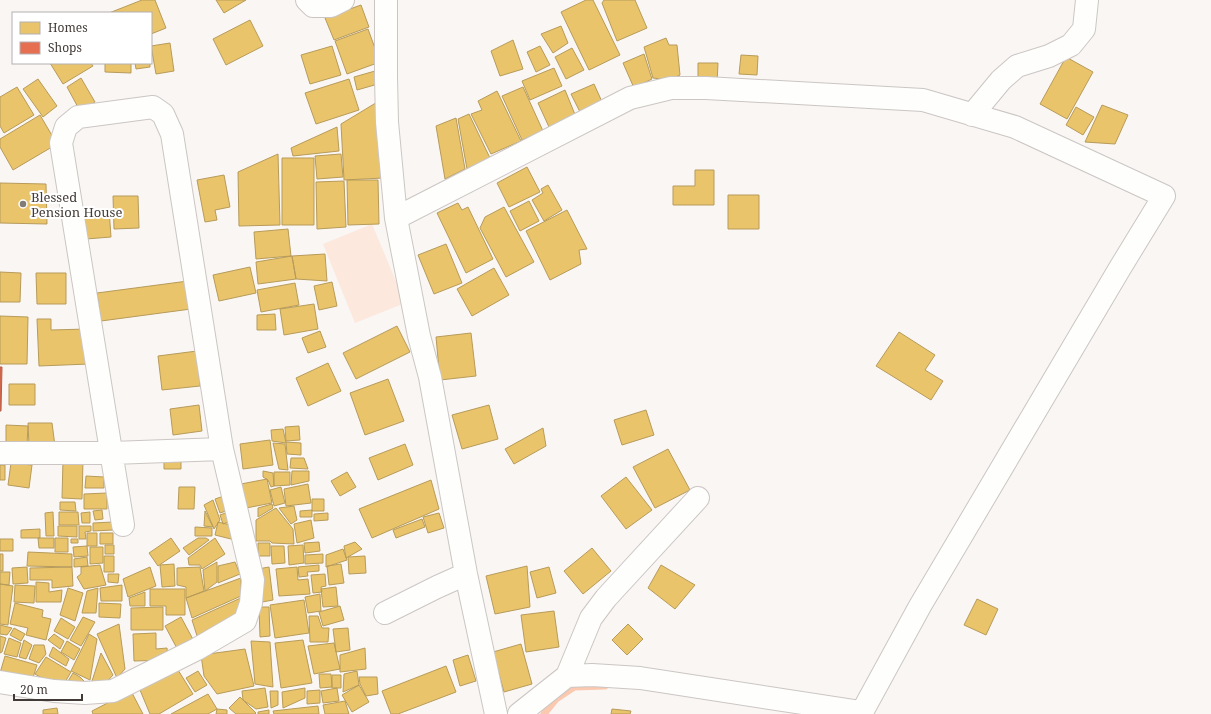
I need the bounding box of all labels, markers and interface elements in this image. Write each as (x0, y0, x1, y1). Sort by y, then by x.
legend (12, 12, 152, 64)
text: Homes (48, 19, 88, 36)
text: Shops (48, 39, 82, 56)
place label: Blessed Pension House (31, 188, 122, 221)
marker: Blessed Pension House (18, 199, 28, 209)
scale bar (14, 676, 82, 702)
text: 20 m (20, 681, 48, 698)

